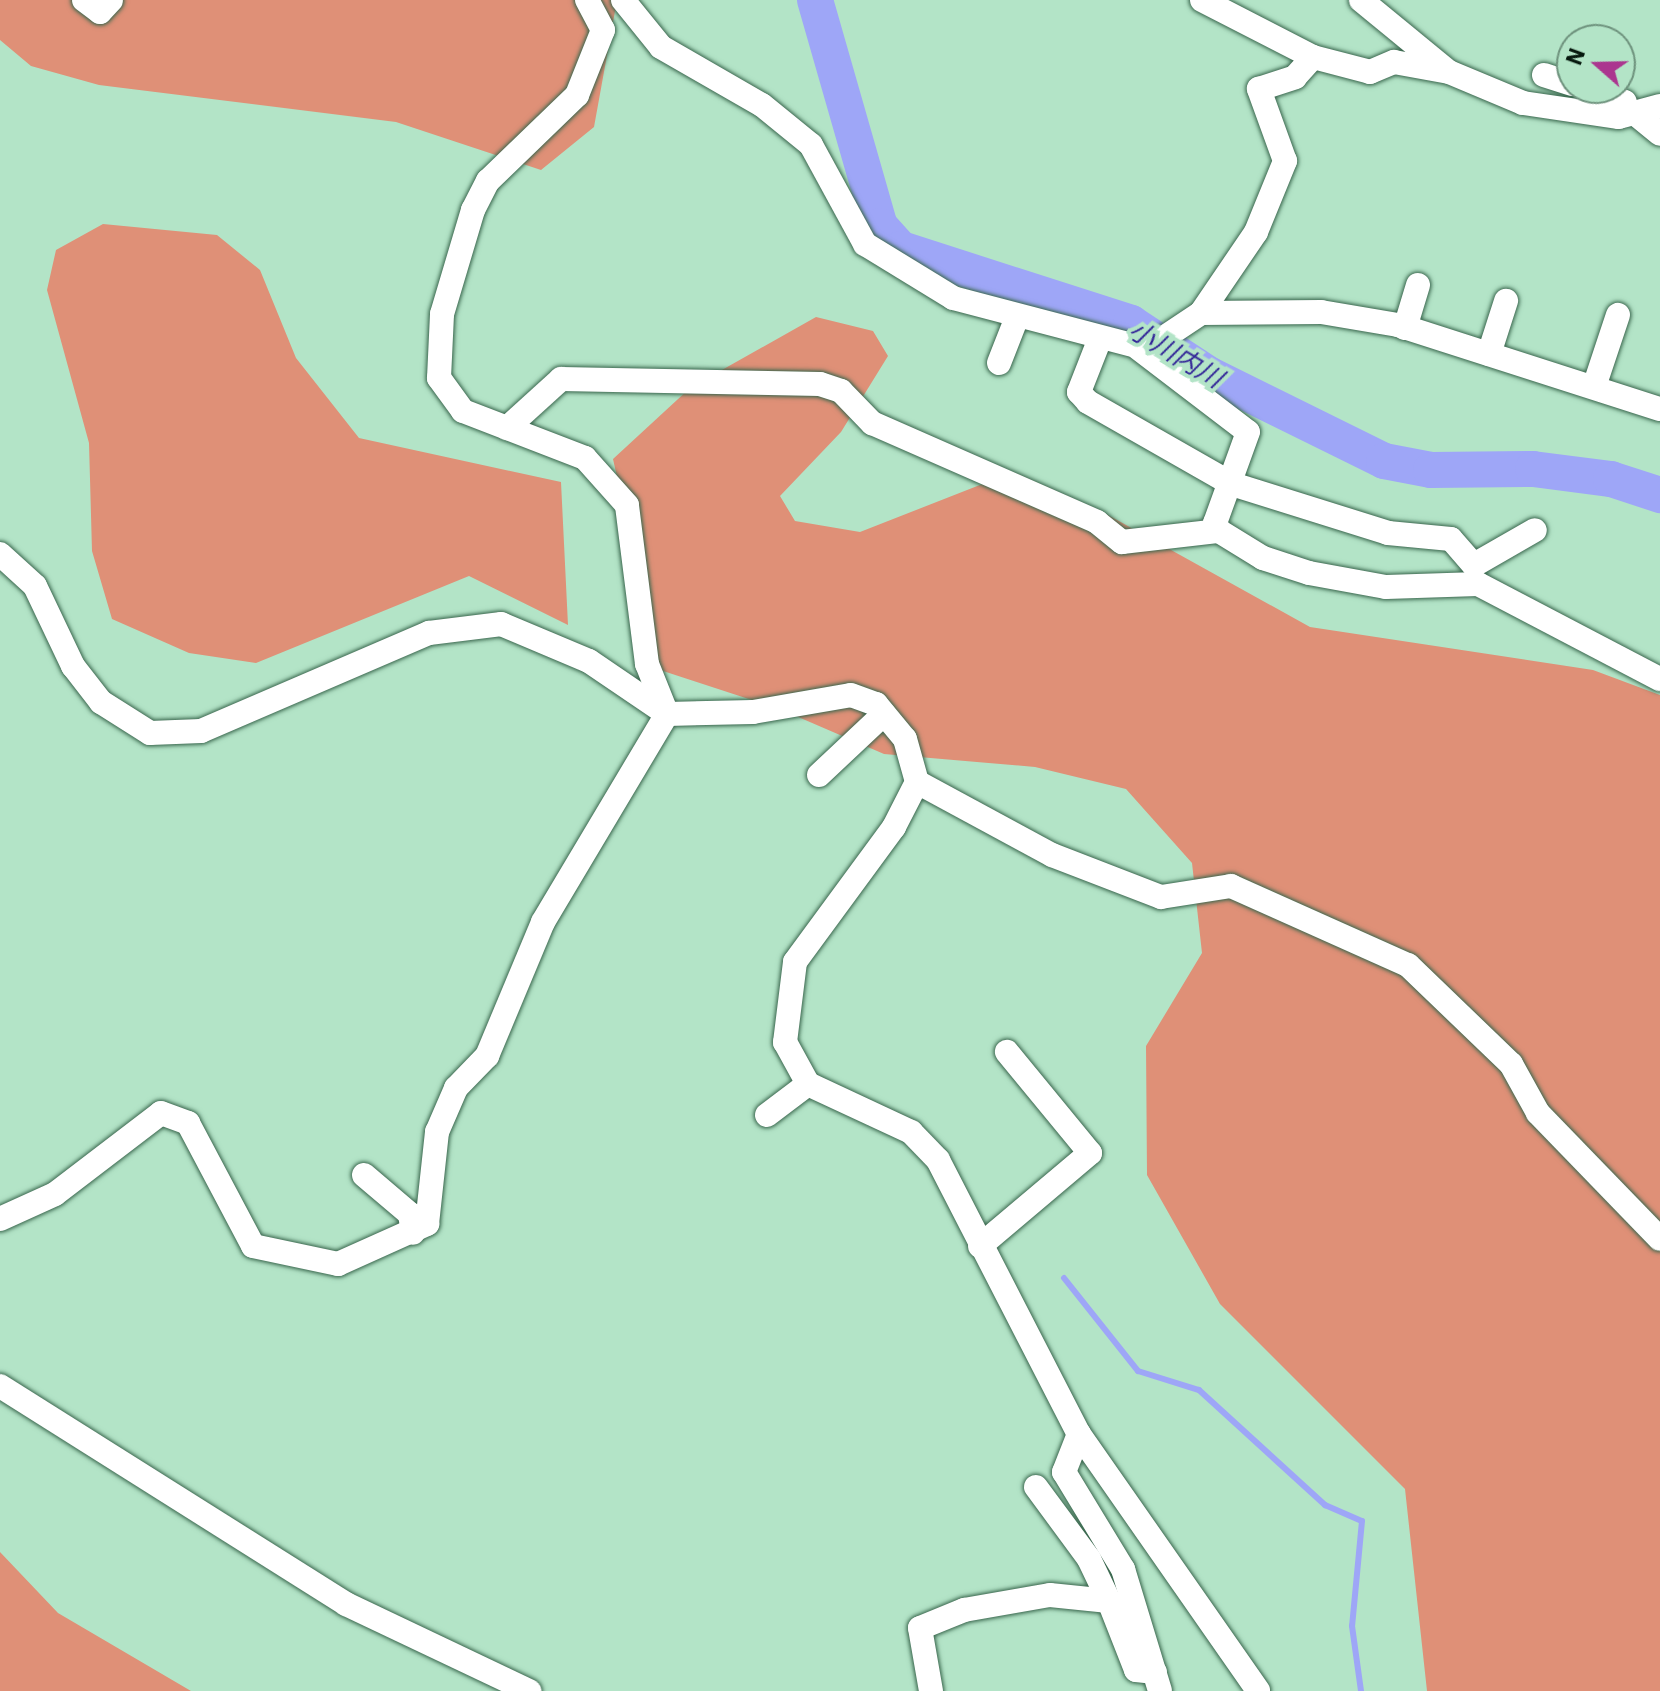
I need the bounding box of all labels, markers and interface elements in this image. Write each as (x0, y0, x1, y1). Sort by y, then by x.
north arrow (1556, 24, 1636, 104)
text: N (1559, 44, 1591, 69)
water label: 小川内川 (1123, 314, 1229, 394)

